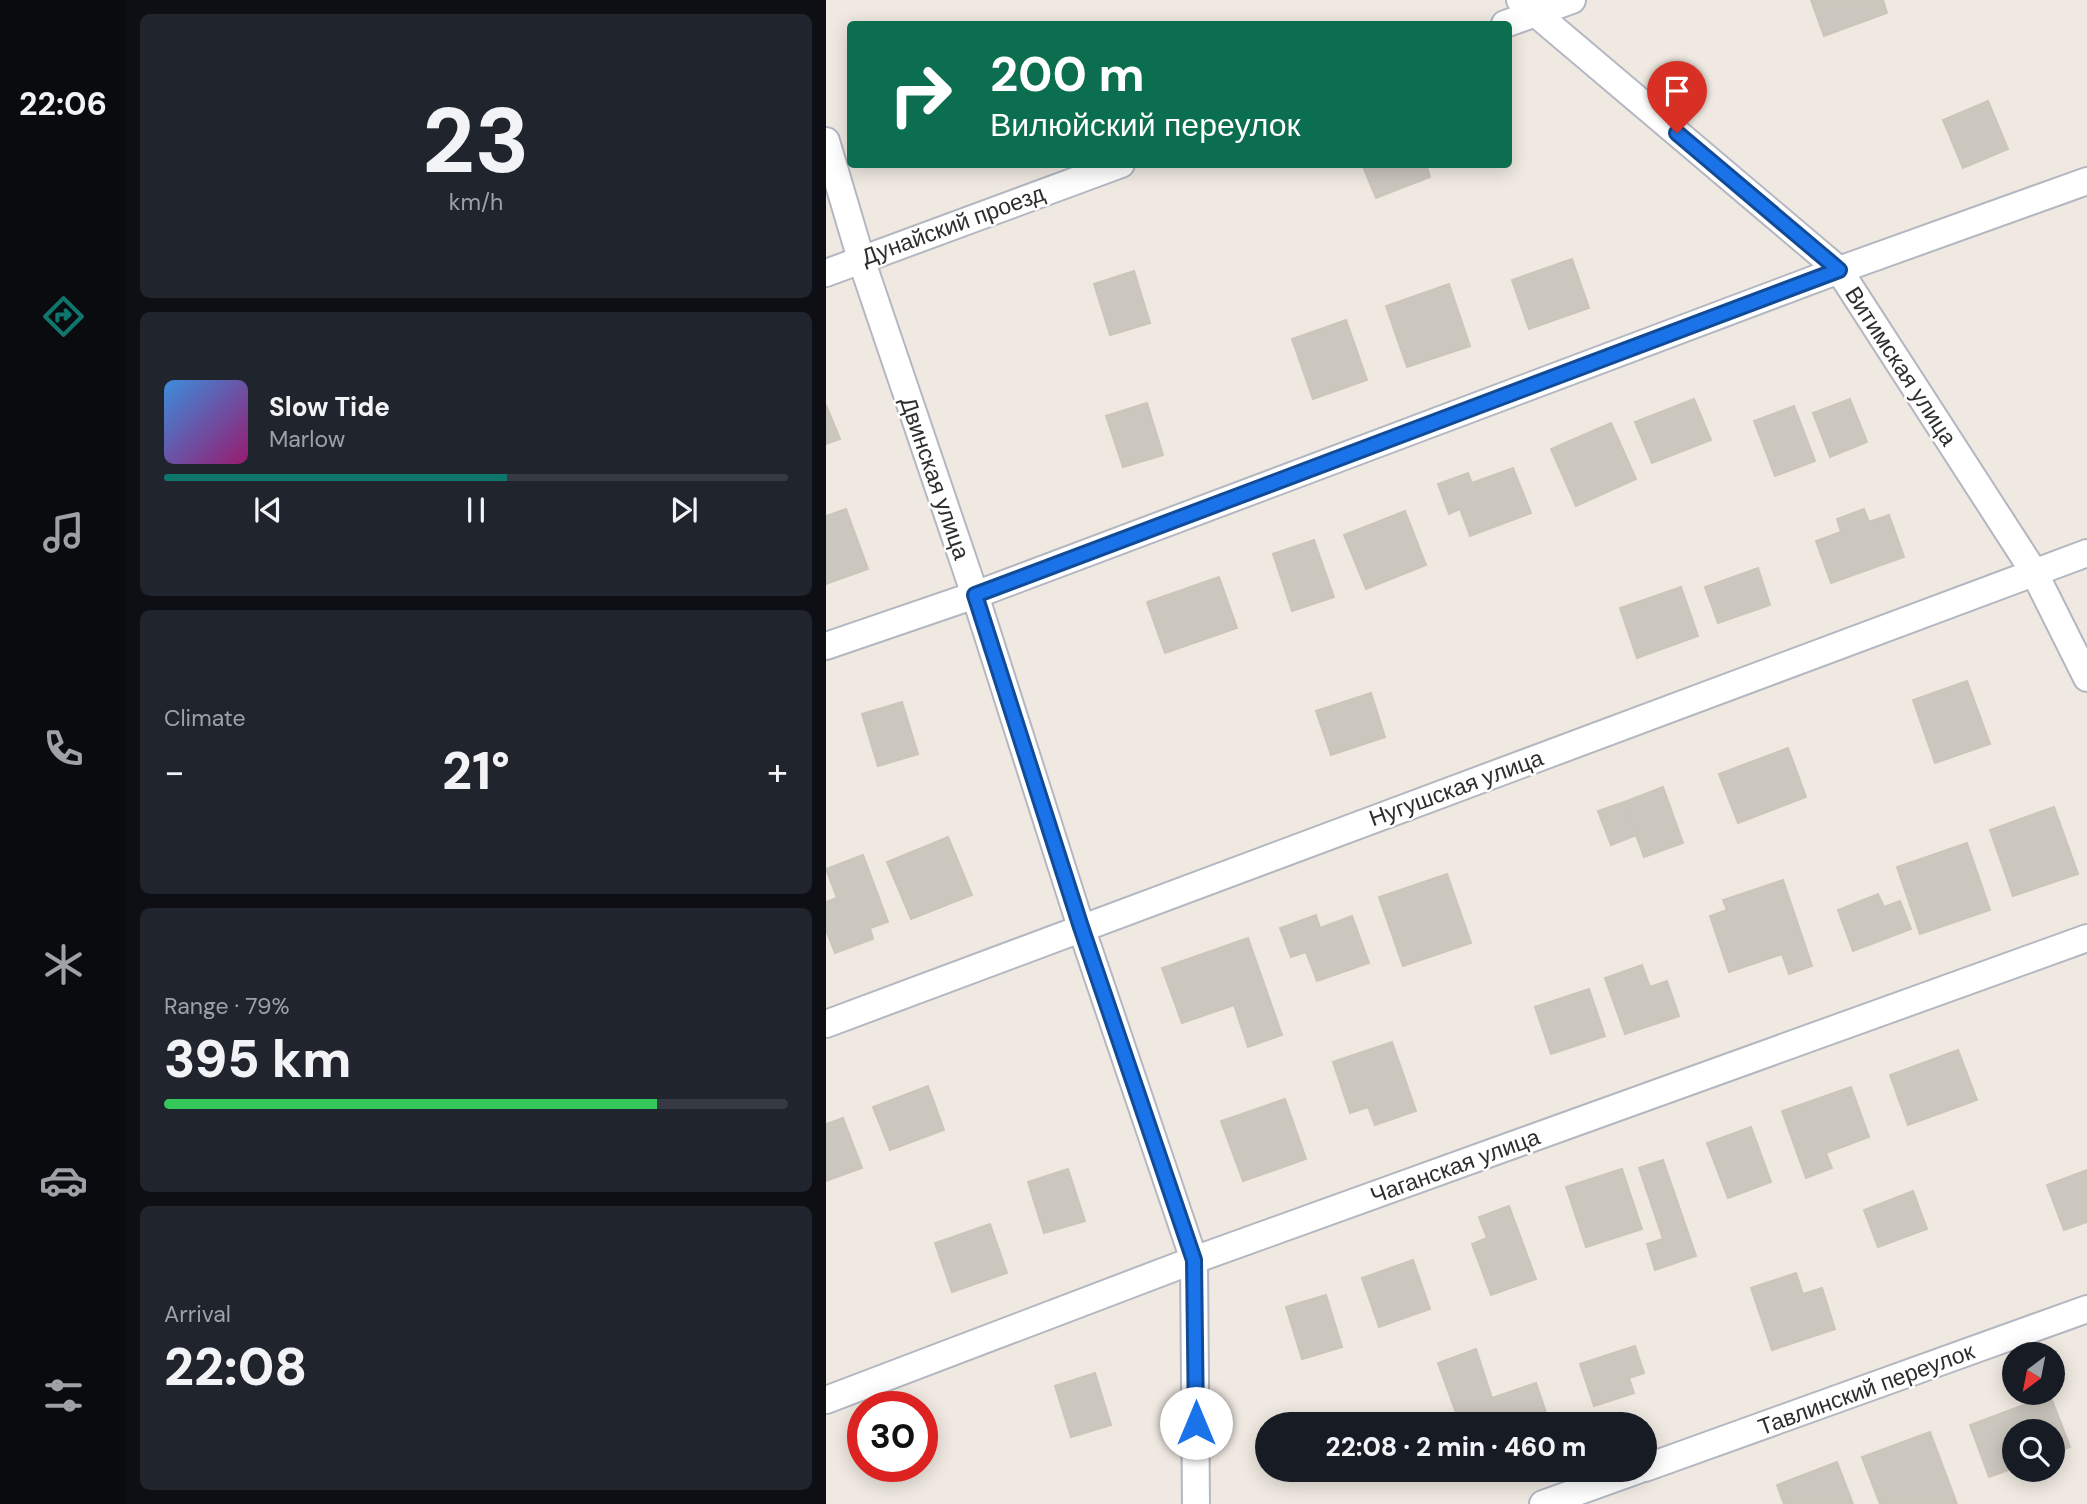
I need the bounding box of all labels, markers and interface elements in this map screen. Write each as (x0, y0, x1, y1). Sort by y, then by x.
text: 200 m (990, 42, 1145, 106)
icon: right (875, 49, 966, 140)
pin (1647, 61, 1707, 133)
icon: arrive (1658, 72, 1696, 110)
text: 23 (422, 82, 530, 200)
text: 22:06 (19, 83, 107, 125)
text: Вилюйский переулок (990, 104, 1301, 146)
street label: Дунайский проезд (857, 178, 1049, 272)
text: km/h (449, 187, 503, 217)
street label: Витимская улица (1838, 281, 1964, 452)
icon: directions (39, 292, 88, 341)
text: Slow Tide (269, 390, 390, 424)
street label: Двинская улица (893, 393, 977, 563)
text: Marlow (269, 424, 345, 454)
icon: previous (249, 491, 287, 529)
icon: pause (457, 491, 495, 529)
icon: next (665, 491, 703, 529)
icon: music (39, 508, 88, 557)
text: Climate (164, 703, 246, 733)
icon: phone (39, 724, 88, 773)
text: 21° (442, 737, 510, 805)
street label: Нугушская улица (1365, 743, 1547, 833)
text: − (164, 747, 185, 797)
text: + (767, 747, 788, 797)
icon: climate (39, 940, 88, 989)
text: Range · 79% (164, 991, 290, 1021)
text: 395 km (164, 1025, 351, 1093)
street label: Чаганская улица (1366, 1121, 1544, 1211)
icon: car (39, 1156, 88, 1205)
text: Arrival (164, 1299, 231, 1329)
text: 22:08 (164, 1333, 307, 1401)
street label: Тавлинский переулок (1754, 1336, 1979, 1442)
north arrow (2002, 1342, 2065, 1405)
map controls (2002, 1342, 2065, 1482)
icon: filters (39, 1371, 88, 1420)
position arrow (1159, 1386, 1233, 1460)
speed limit sign: 30 (847, 1391, 938, 1482)
button: search (2002, 1419, 2065, 1482)
text: 22:08 · 2 min · 460 m (1326, 1430, 1586, 1464)

